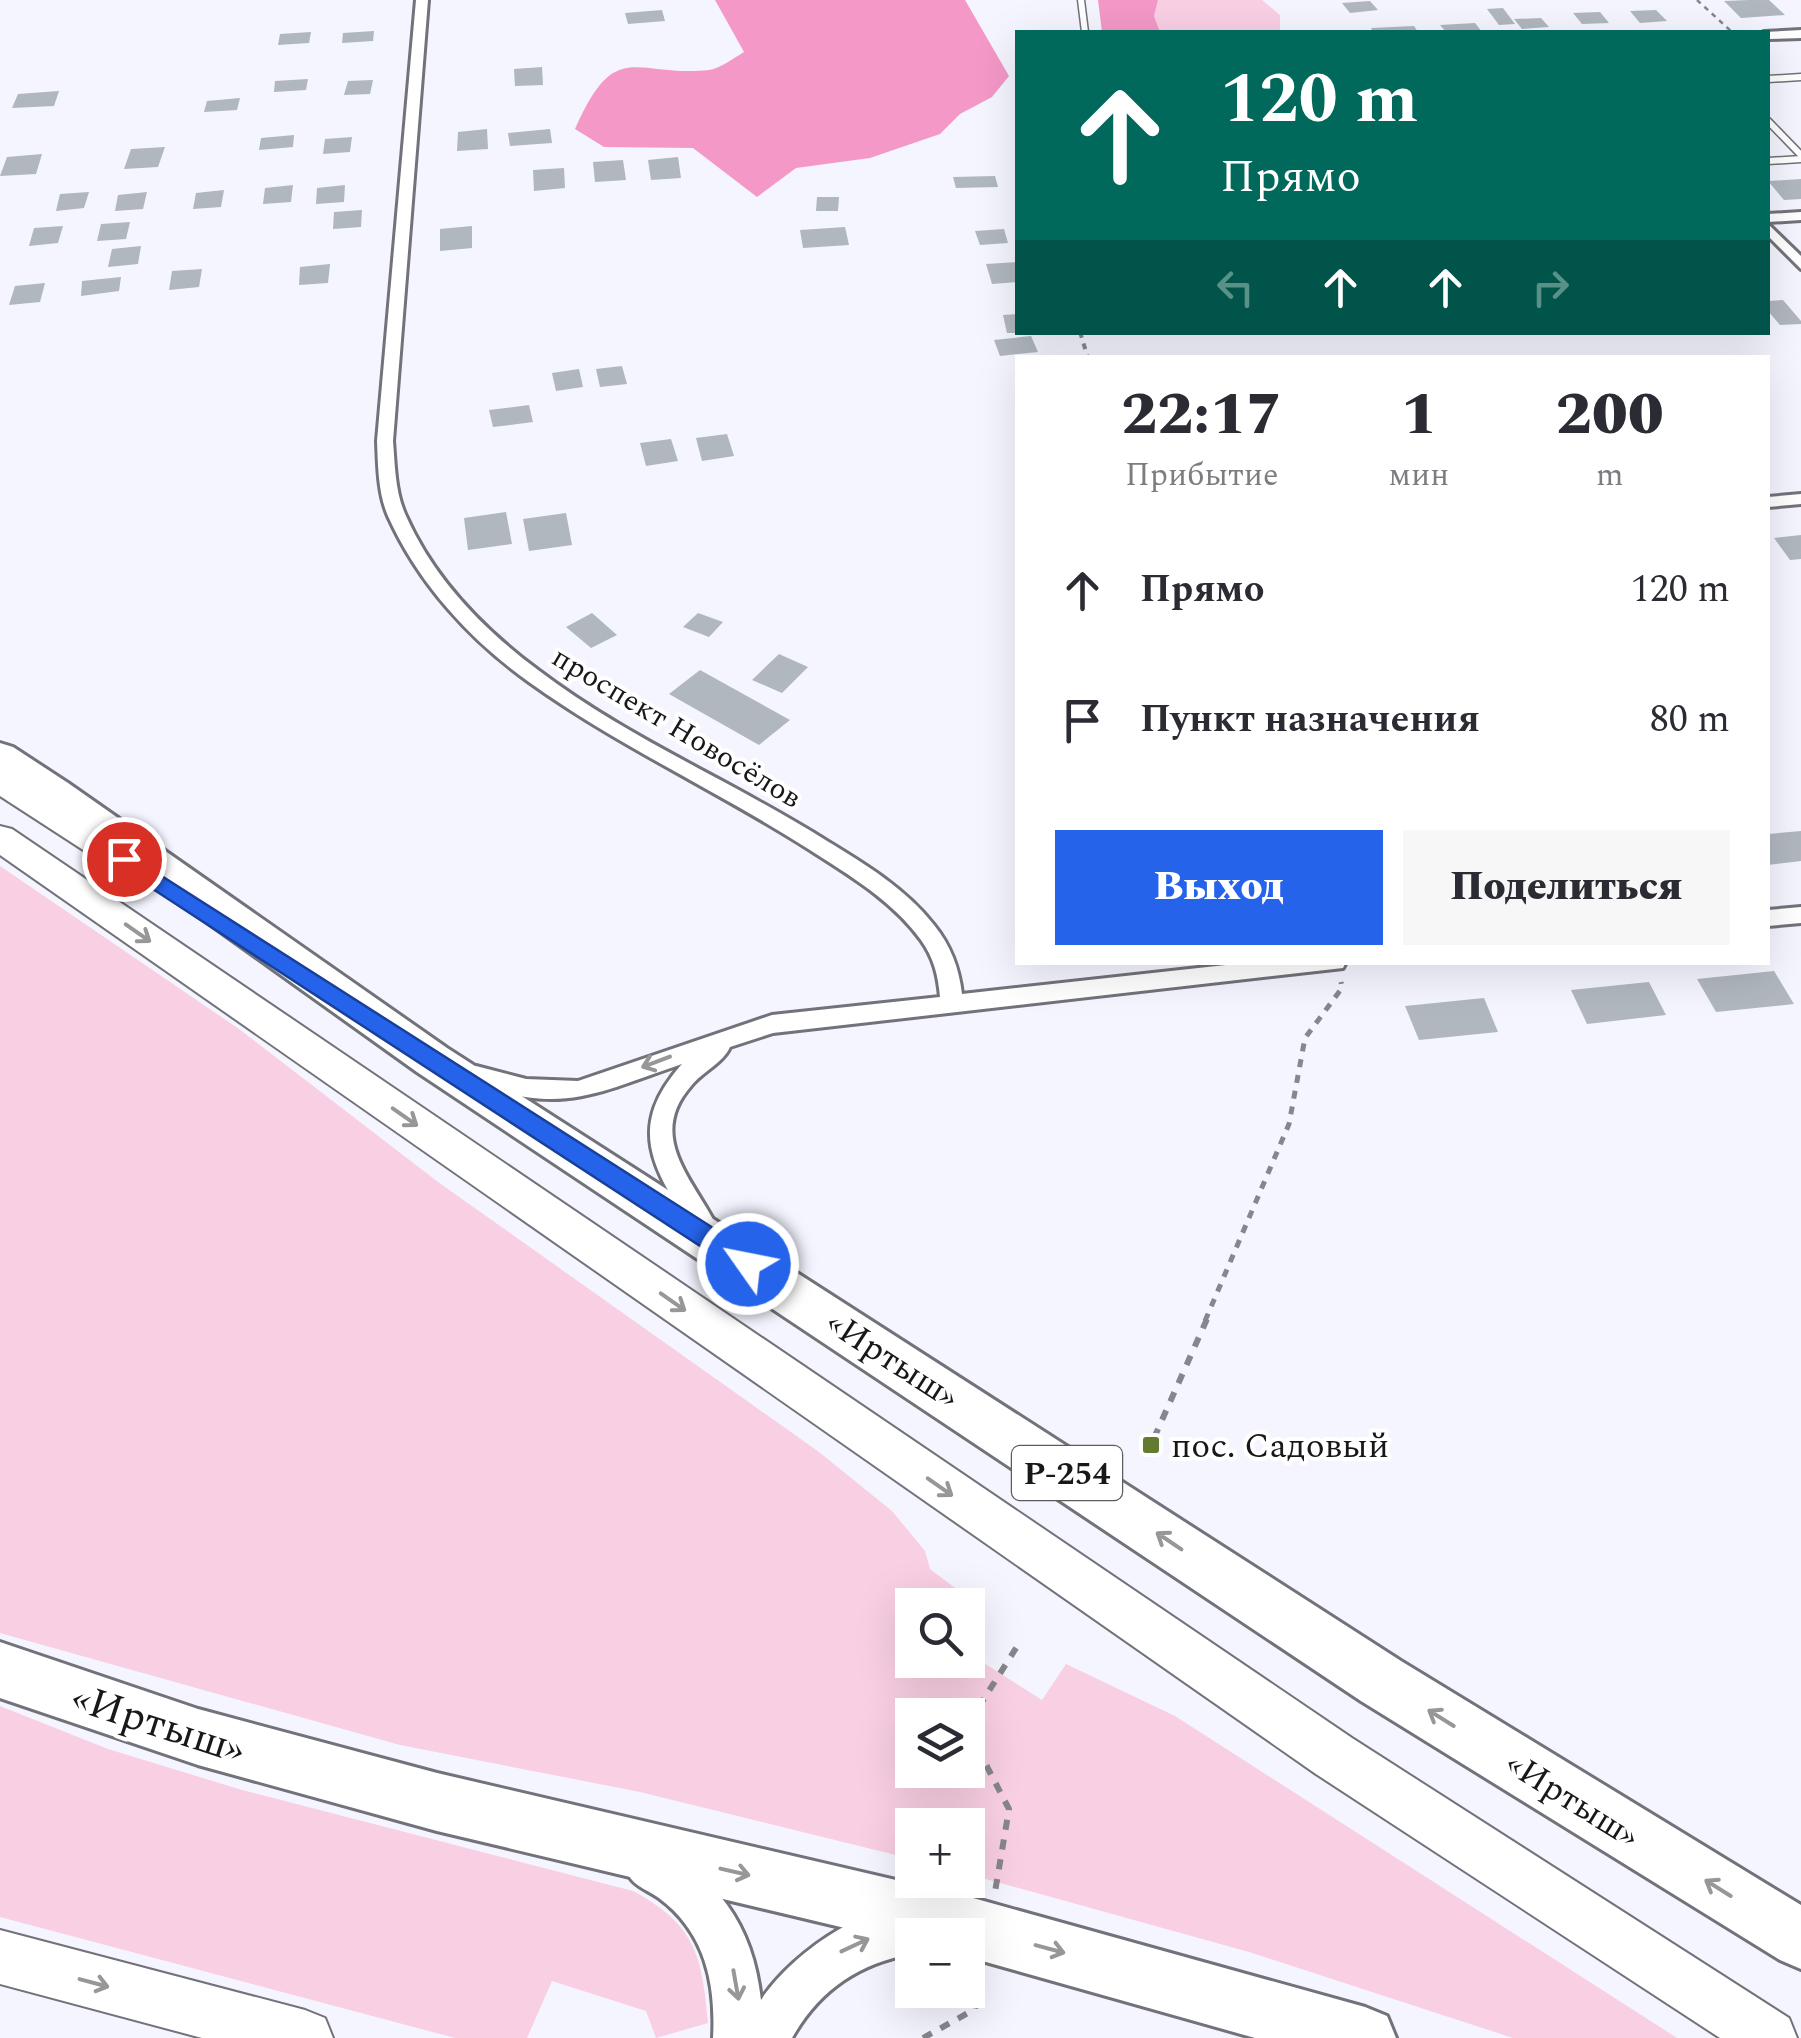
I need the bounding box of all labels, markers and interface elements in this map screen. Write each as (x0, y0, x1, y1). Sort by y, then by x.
text: 120 m (1220, 47, 1418, 153)
icon: ahead (1055, 70, 1185, 200)
text: Прямо (1220, 143, 1361, 212)
icon: left (1208, 260, 1263, 315)
icon: ahead (1313, 260, 1368, 315)
icon: ahead (1418, 260, 1473, 315)
icon: right (1523, 260, 1578, 315)
text: 22:17 (1121, 369, 1282, 461)
text: 1 (1401, 369, 1437, 461)
text: 200 (1556, 369, 1664, 461)
text: Прибытие (1125, 451, 1279, 500)
text: мин (1389, 451, 1449, 500)
text: m (1596, 451, 1623, 500)
text: Прямо (1140, 561, 1265, 619)
text: 120 m (1631, 561, 1730, 619)
icon: ahead (1055, 563, 1110, 618)
street label: проспект Новосёлов (543, 635, 810, 821)
text: Пункт назначения (1140, 691, 1480, 749)
text: 80 m (1650, 691, 1730, 749)
icon: arrive (1055, 693, 1110, 748)
pin (82, 817, 167, 902)
button: Выход (1055, 830, 1383, 945)
button: Поделиться (1403, 830, 1730, 945)
icon: arrive (97, 832, 152, 887)
one-way arrow (124, 922, 151, 943)
one-way arrow (641, 1055, 671, 1073)
one-way arrow (391, 1106, 419, 1127)
position arrow (696, 1212, 800, 1316)
one-way arrow (658, 1291, 686, 1312)
street label: «Иртыш» (815, 1297, 969, 1423)
place label: пос. Садовый (1171, 1420, 1389, 1473)
marker: пос. Садовый (1140, 1434, 1162, 1456)
road number: Р-254 (1012, 1446, 1122, 1500)
one-way arrow (926, 1476, 953, 1497)
one-way arrow (1155, 1530, 1183, 1551)
map controls (895, 1588, 985, 2008)
button: search (895, 1588, 985, 1678)
street label: «Иртыш» (63, 1667, 253, 1782)
button: layers (895, 1698, 985, 1788)
one-way arrow (1427, 1708, 1456, 1728)
street label: «Иртыш» (1495, 1738, 1650, 1862)
button: + (895, 1808, 985, 1898)
one-way arrow (718, 1864, 750, 1882)
one-way arrow (1704, 1878, 1733, 1899)
button: − (895, 1918, 985, 2008)
one-way arrow (839, 1935, 870, 1953)
one-way arrow (1034, 1941, 1065, 1960)
one-way arrow (727, 1968, 746, 2001)
one-way arrow (78, 1975, 109, 1994)

